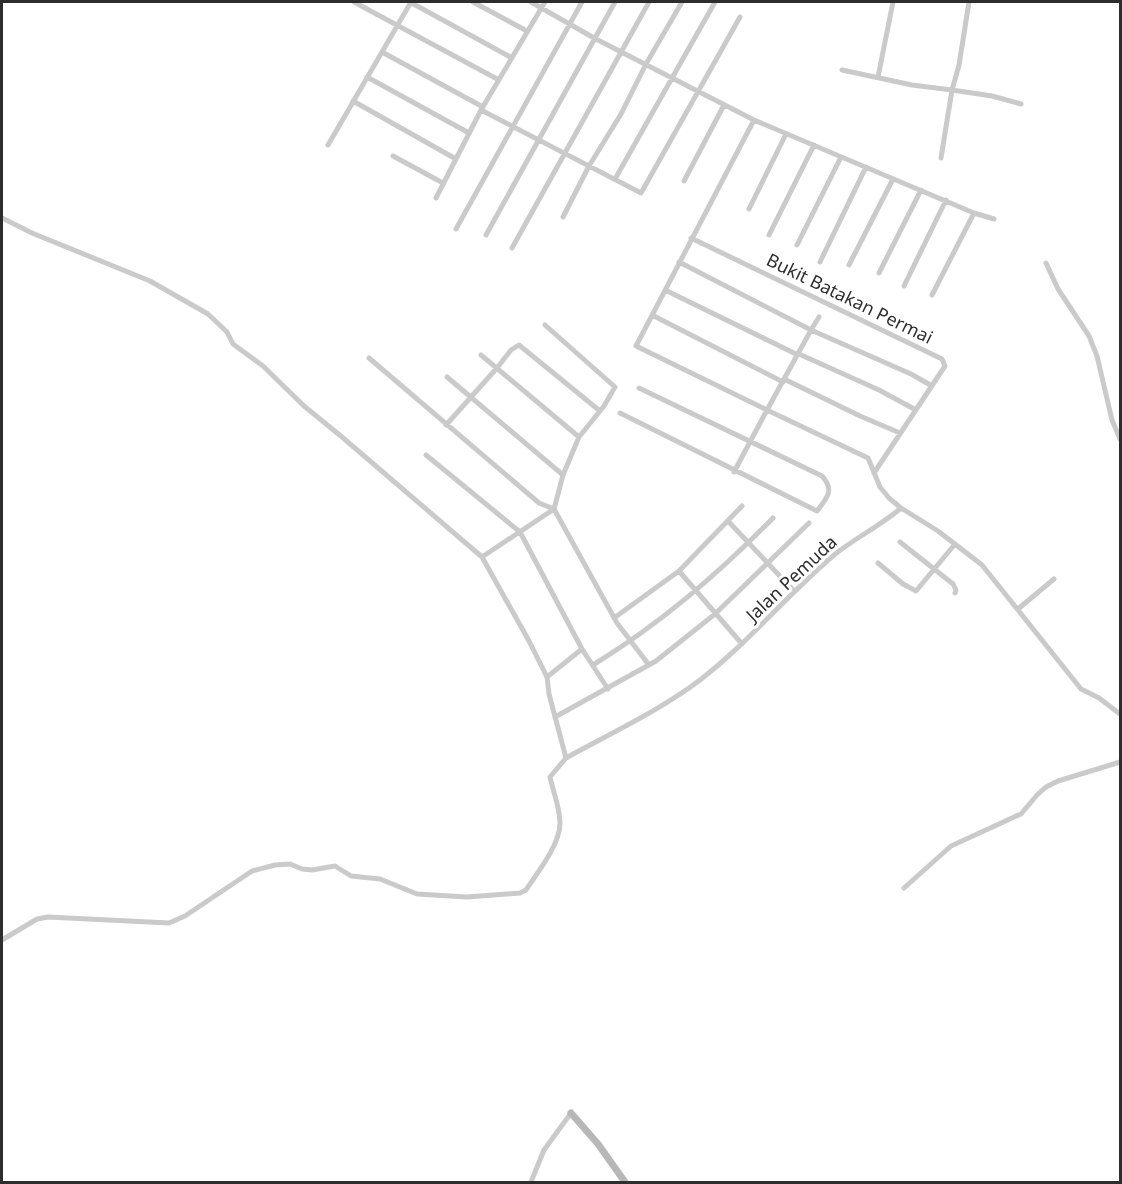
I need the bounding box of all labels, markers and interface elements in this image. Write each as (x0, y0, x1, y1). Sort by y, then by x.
street label: Bukit Batakan Permai (763, 247, 937, 349)
street label: Jalan Pemuda (739, 530, 842, 628)

